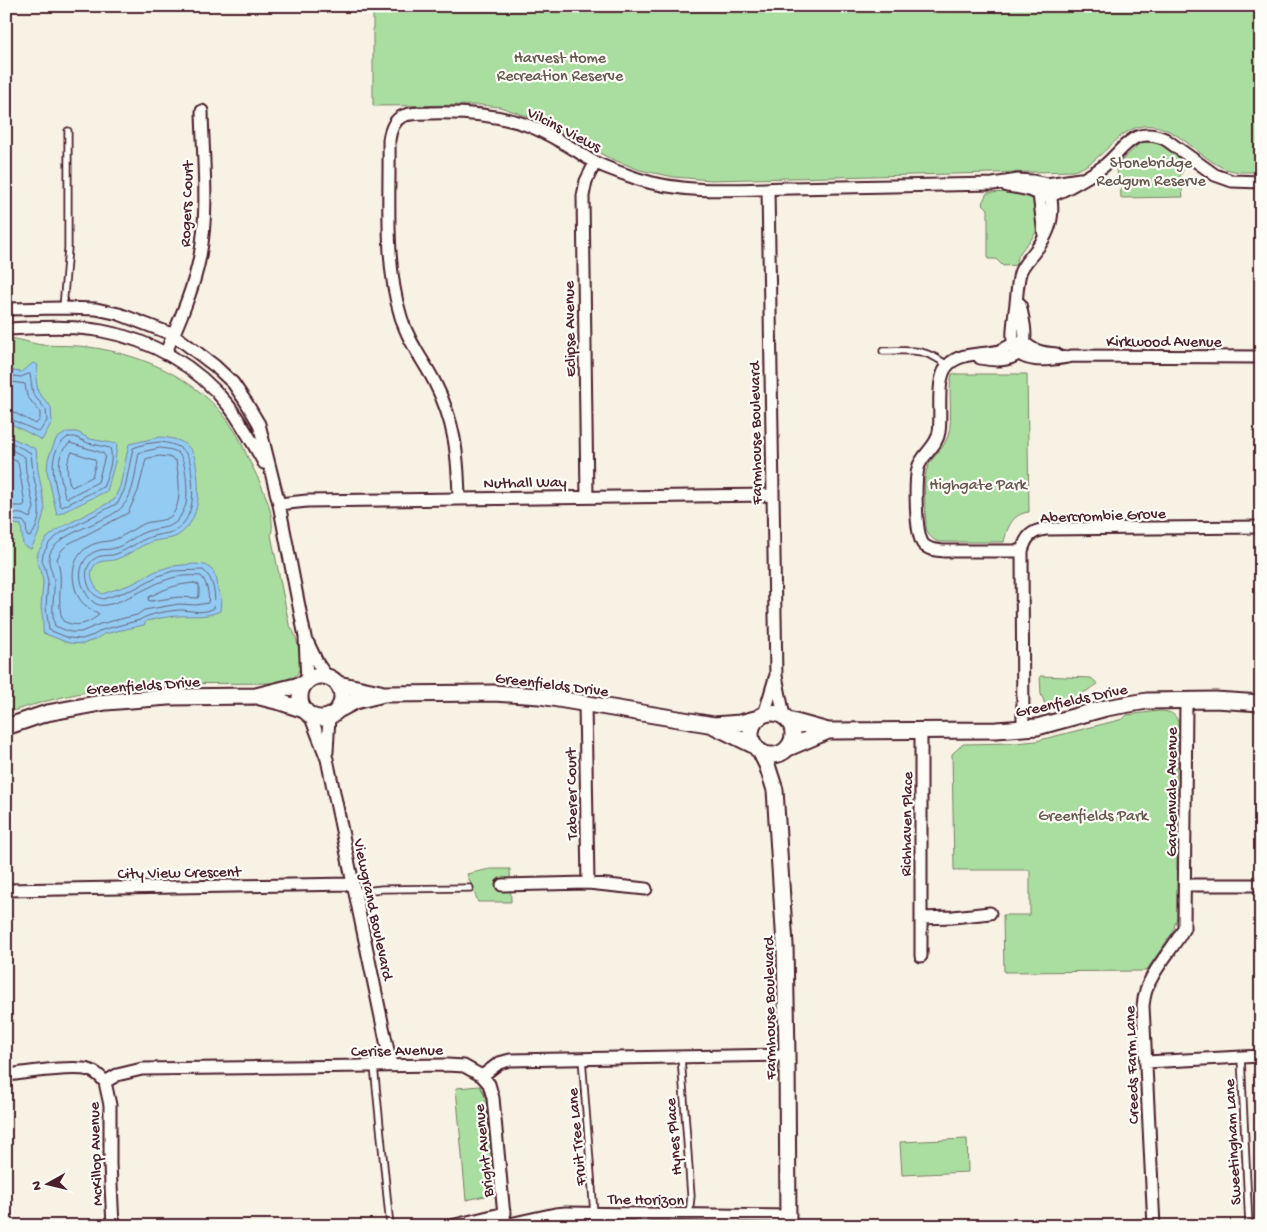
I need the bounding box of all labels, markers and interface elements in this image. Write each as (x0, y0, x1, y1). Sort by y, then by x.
park label: Harvest Home Recreation Reserve (497, 50, 624, 87)
street label: Vilcins Views (522, 104, 605, 158)
park label: Stonebridge Redgum Reserve (1096, 155, 1207, 192)
street label: Rogers Court (178, 159, 200, 247)
street label: Eclipse Avenue (561, 280, 582, 377)
street label: Kirkwood Avenue (1106, 334, 1222, 353)
street label: Farmhouse Boulevard (747, 360, 768, 506)
street label: Nuthall Way (483, 474, 567, 495)
park label: Highgate Park (929, 477, 1029, 496)
street label: Abercrombie Grove (1040, 506, 1167, 529)
street label: Greenfields Drive (494, 670, 610, 703)
street label: Greenfields Drive (86, 674, 201, 701)
street label: Greenfields Drive (1014, 681, 1130, 724)
street label: Gardenvale Avenue (1164, 727, 1183, 857)
street label: Taberer Court (563, 746, 584, 841)
street label: Richhaven Place (898, 771, 919, 877)
park label: Greenfields Park (1038, 808, 1150, 827)
street label: Viewgrand Boulevard (347, 836, 396, 984)
street label: City View Crescent (117, 864, 242, 885)
street label: Farmhouse Boulevard (761, 935, 782, 1081)
street label: Creeds Farm Lane (1122, 1005, 1145, 1124)
street label: Cerise Avenue (351, 1042, 444, 1063)
street label: Sweetingham Lane (1222, 1078, 1247, 1205)
street label: Fruit Tree Lane (565, 1086, 592, 1187)
street label: Hynes Place (663, 1097, 688, 1176)
street label: McKillop Avenue (86, 1101, 109, 1206)
street label: Bright Avenue (471, 1102, 500, 1199)
north arrow (22, 1160, 72, 1210)
text: N (29, 1180, 47, 1191)
street label: The Horizon (607, 1191, 685, 1212)

